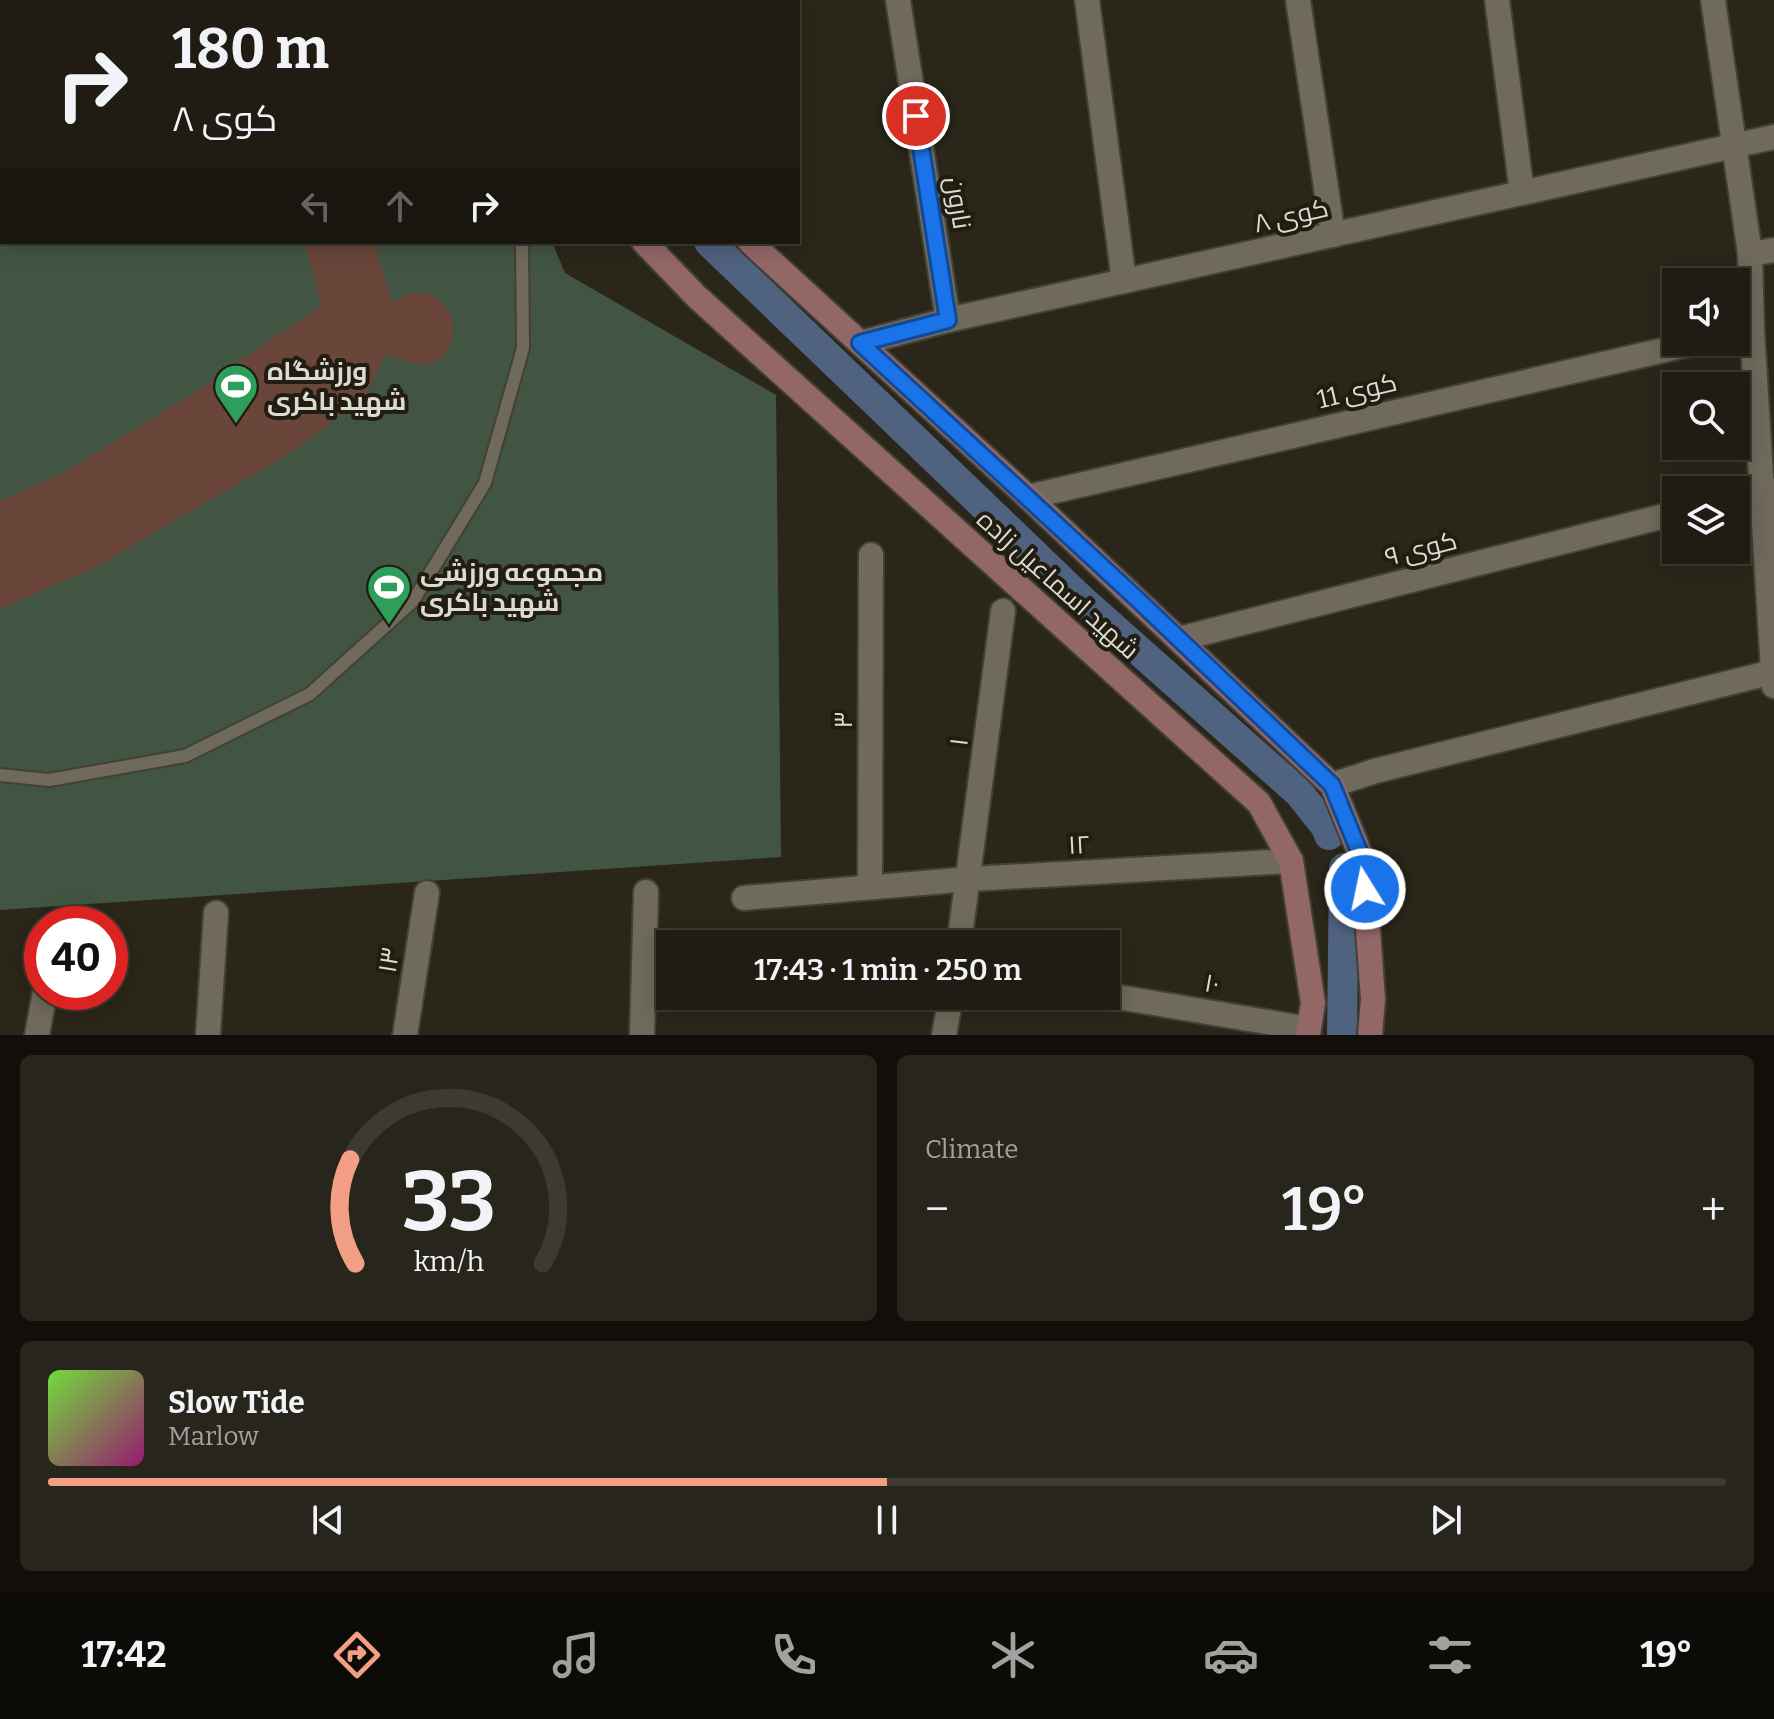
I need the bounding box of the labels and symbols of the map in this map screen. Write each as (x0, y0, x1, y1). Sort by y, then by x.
pin (882, 82, 950, 150)
street label: نارون (939, 174, 977, 232)
street label: کوی ۸ (1250, 192, 1332, 240)
place label: ورزشگاه شهید باکری (267, 356, 406, 417)
sports icon: ورزشگاه شهید باکری (212, 362, 260, 425)
street label: کوی 11 (1314, 367, 1400, 415)
street label: شهید اسماعیل زاده (971, 504, 1145, 666)
street label: کوی ۹ (1382, 525, 1460, 573)
place label: مجموعه ورزشی شهید باکری (420, 557, 603, 618)
sports icon: مجموعه ورزشی شهید باکری (365, 563, 413, 626)
street label: ۳ (828, 711, 859, 729)
street label: ۱ (943, 736, 975, 748)
street label: ۱۲ (1067, 829, 1091, 861)
position arrow (1323, 847, 1407, 931)
speed limit sign: 40 (24, 906, 128, 1010)
street label: ۱۳ (372, 945, 406, 975)
street label: ۱۰ (1202, 967, 1222, 1001)

